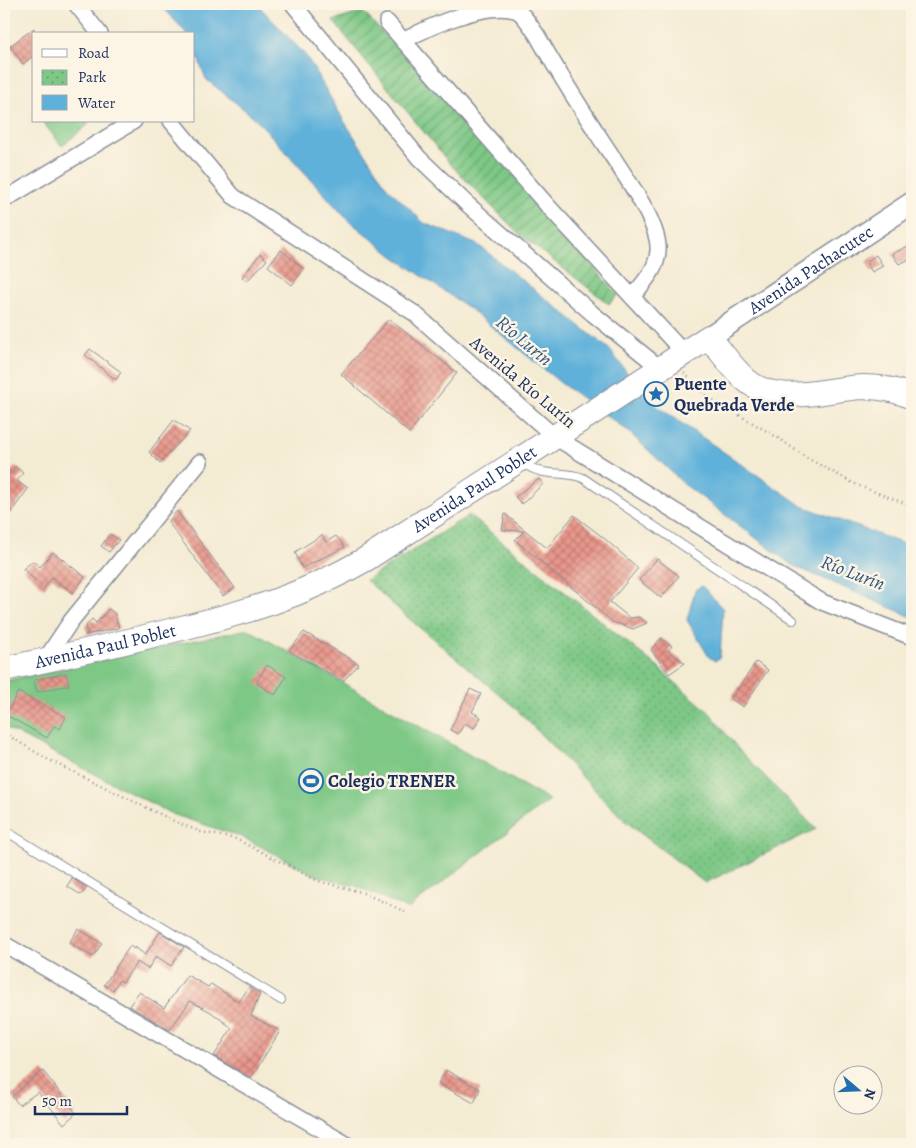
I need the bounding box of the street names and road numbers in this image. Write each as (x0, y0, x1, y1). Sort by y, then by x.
street label: Avenida Pachacutec (743, 220, 878, 320)
street label: Avenida Río Lurín (464, 330, 581, 434)
street label: Avenida Paul Poblet (407, 440, 541, 539)
street label: Avenida Paul Poblet (32, 618, 178, 674)

